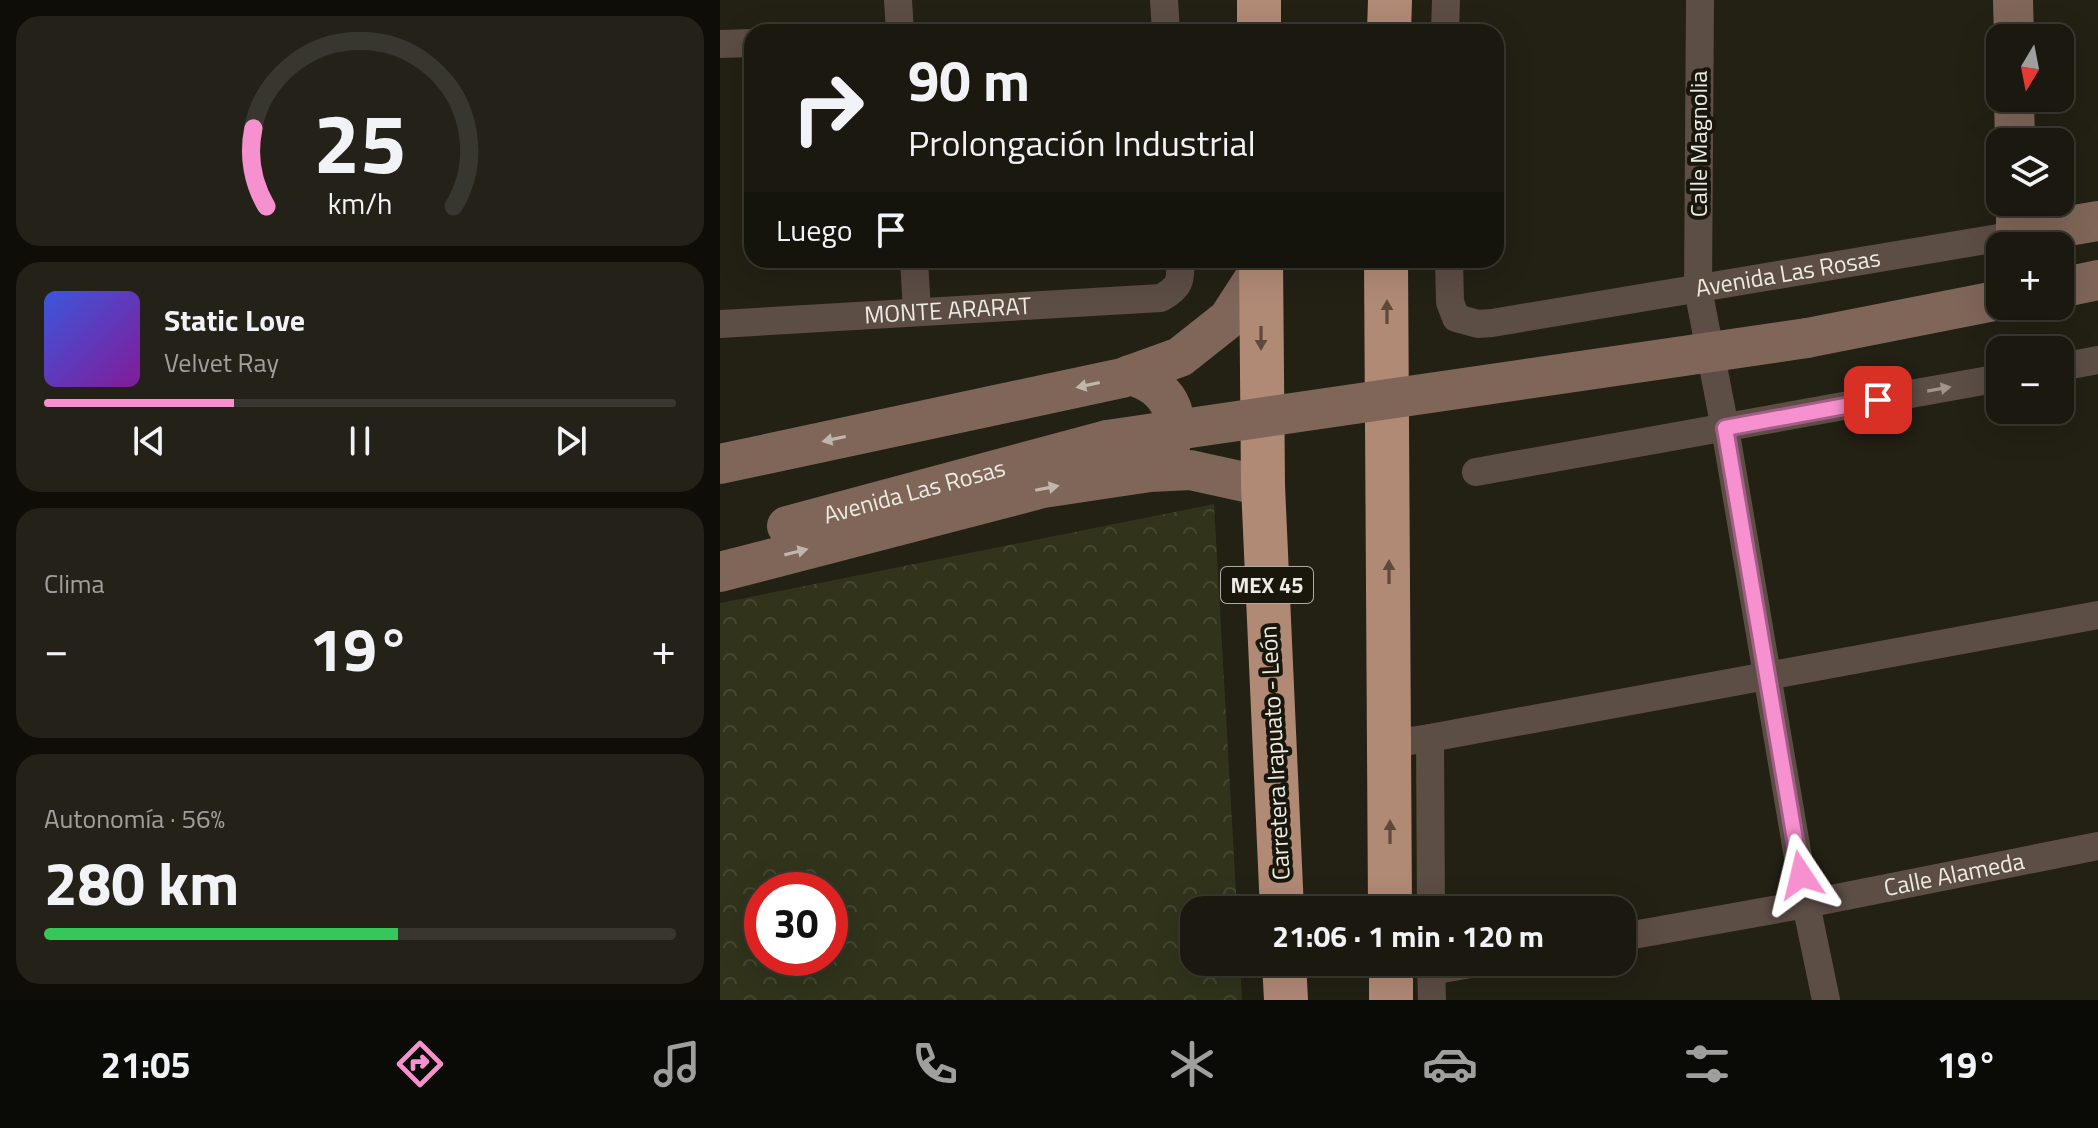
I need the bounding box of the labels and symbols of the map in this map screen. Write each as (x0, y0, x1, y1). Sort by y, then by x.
north arrow (1986, 24, 2074, 112)
street label: Calle Magnolia (1680, 71, 1716, 217)
street label: Avenida Las Rosas (1692, 239, 1883, 306)
street label: MONTE ARARAT (863, 287, 1032, 332)
one-way arrow (1380, 299, 1393, 324)
one-way arrow (1255, 326, 1268, 351)
pin (1844, 366, 1912, 434)
one-way arrow (1075, 379, 1100, 392)
one-way arrow (1927, 382, 1952, 394)
one-way arrow (821, 433, 846, 446)
street label: Avenida Las Rosas (819, 449, 1009, 532)
one-way arrow (1035, 482, 1060, 494)
one-way arrow (783, 546, 808, 558)
one-way arrow (1382, 559, 1395, 584)
road number: MEX 45 (1221, 567, 1313, 603)
street label: Carretera Irapuato - León (1249, 625, 1299, 881)
one-way arrow (1384, 819, 1396, 844)
position arrow (1759, 833, 1843, 917)
street label: Calle Alameda (1881, 842, 2027, 905)
speed limit sign: 30 (744, 872, 848, 976)

